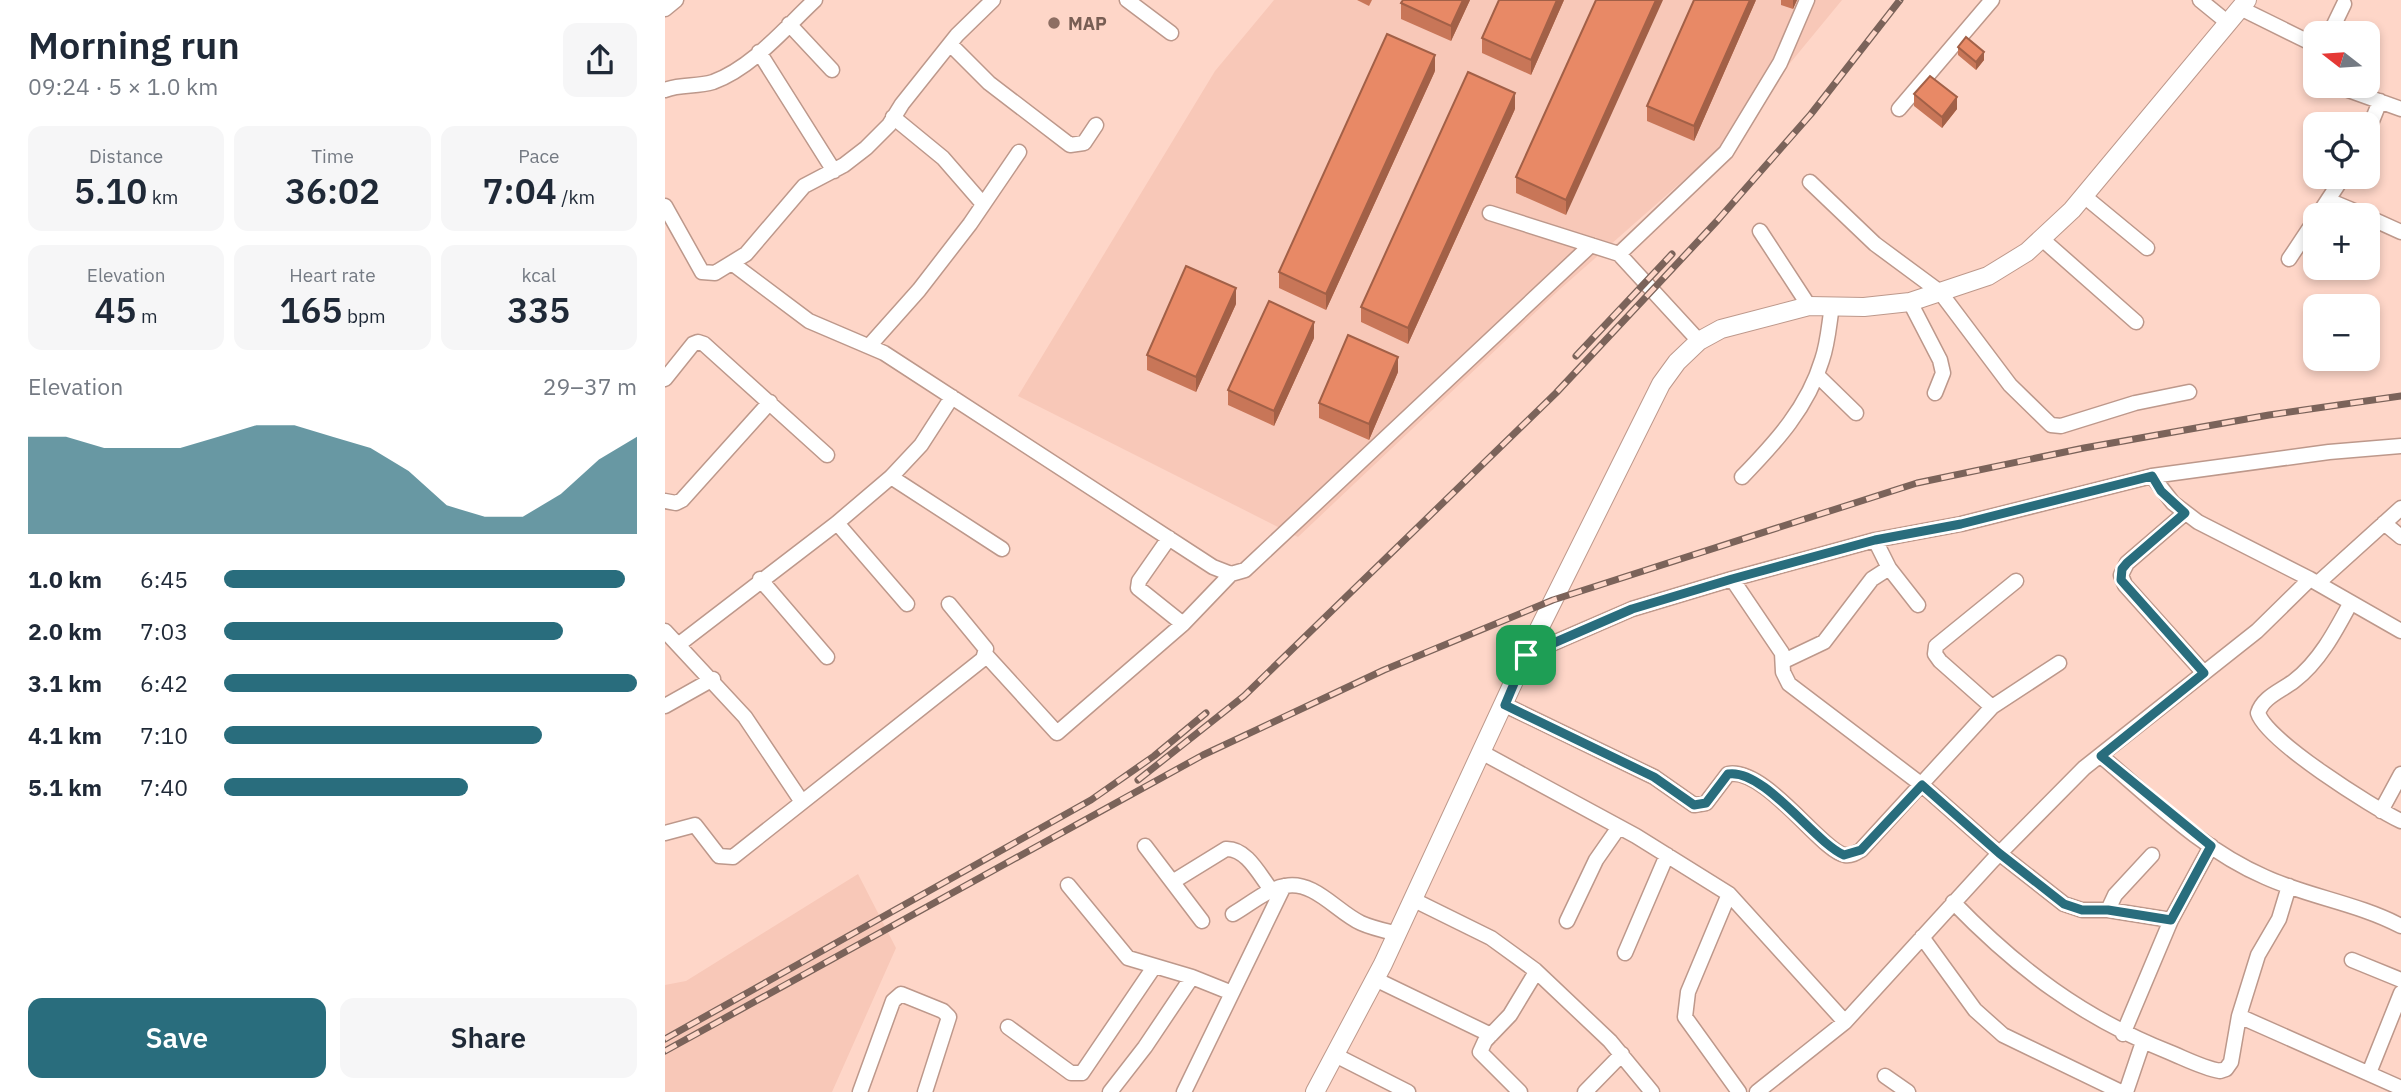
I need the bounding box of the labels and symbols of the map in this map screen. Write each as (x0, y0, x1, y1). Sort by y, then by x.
place label: MAP (1068, 12, 1107, 35)
marker: MAP (1046, 15, 1062, 31)
north arrow (2303, 21, 2380, 98)
pin (1496, 625, 1556, 685)

